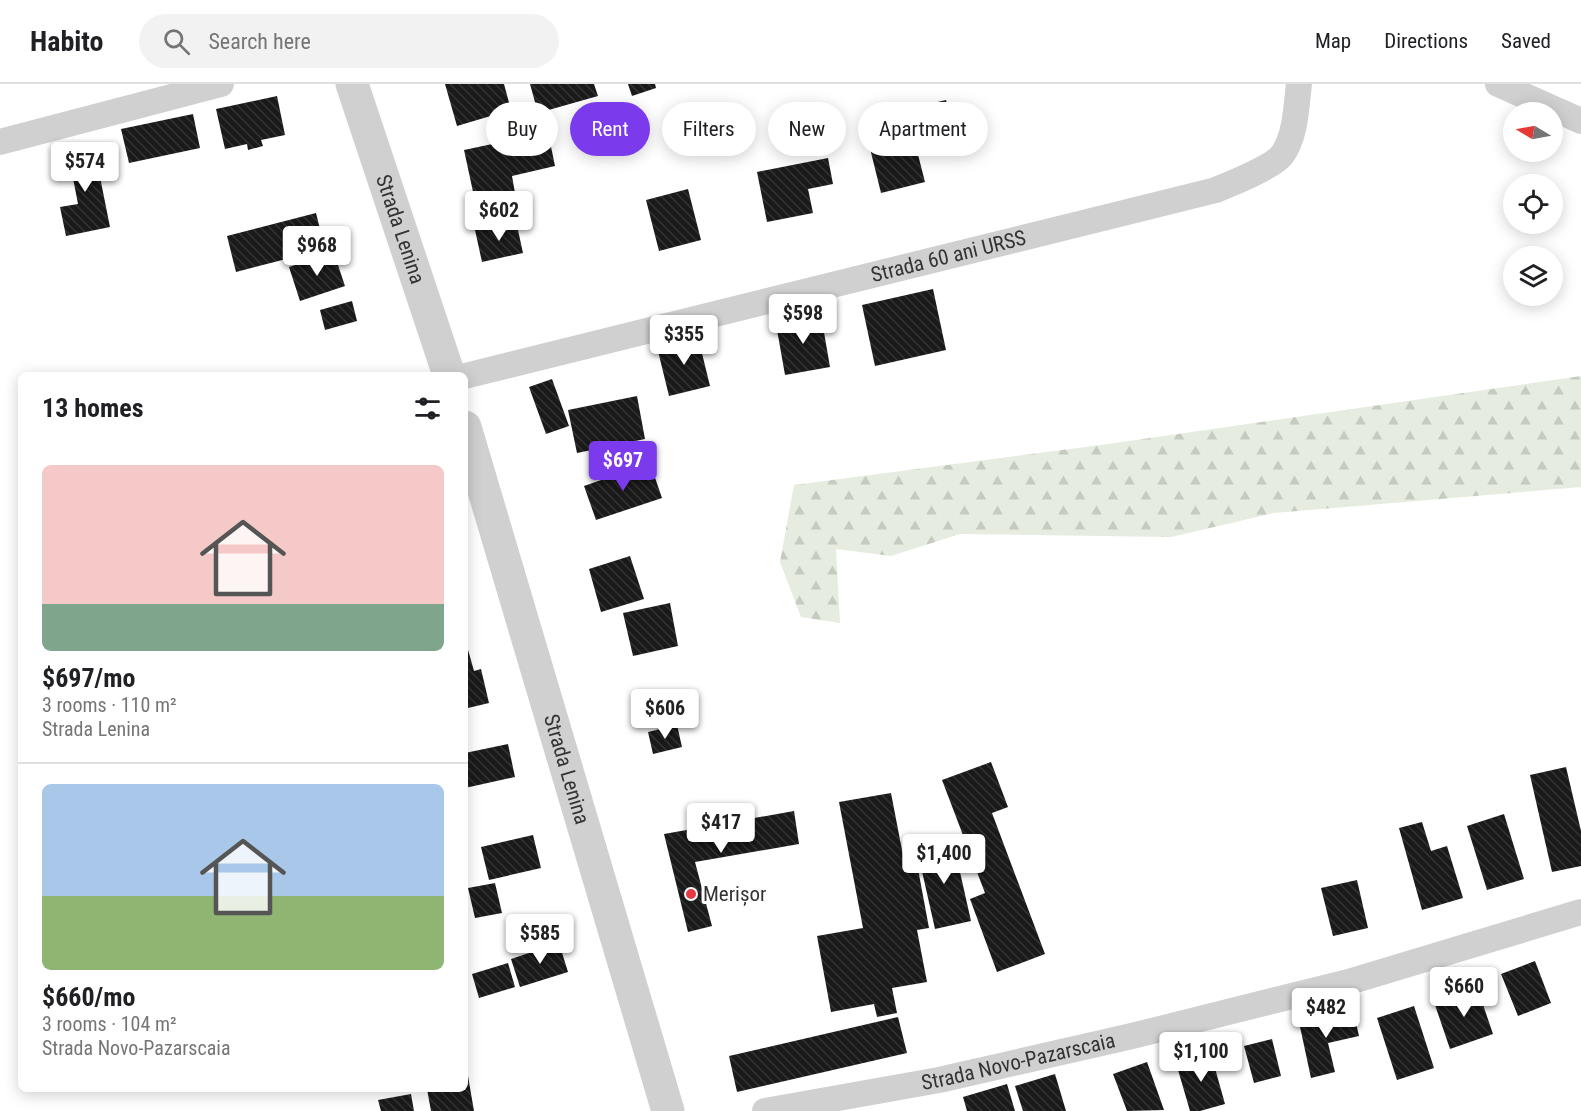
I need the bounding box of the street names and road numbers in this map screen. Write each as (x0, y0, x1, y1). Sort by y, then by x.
street label: Strada Lenina (371, 171, 430, 287)
street label: Strada 60 ani URSS (868, 226, 1028, 287)
street label: Strada Lenina (539, 711, 594, 827)
street label: Strada Novo-Pazarscaia (919, 1028, 1117, 1095)

